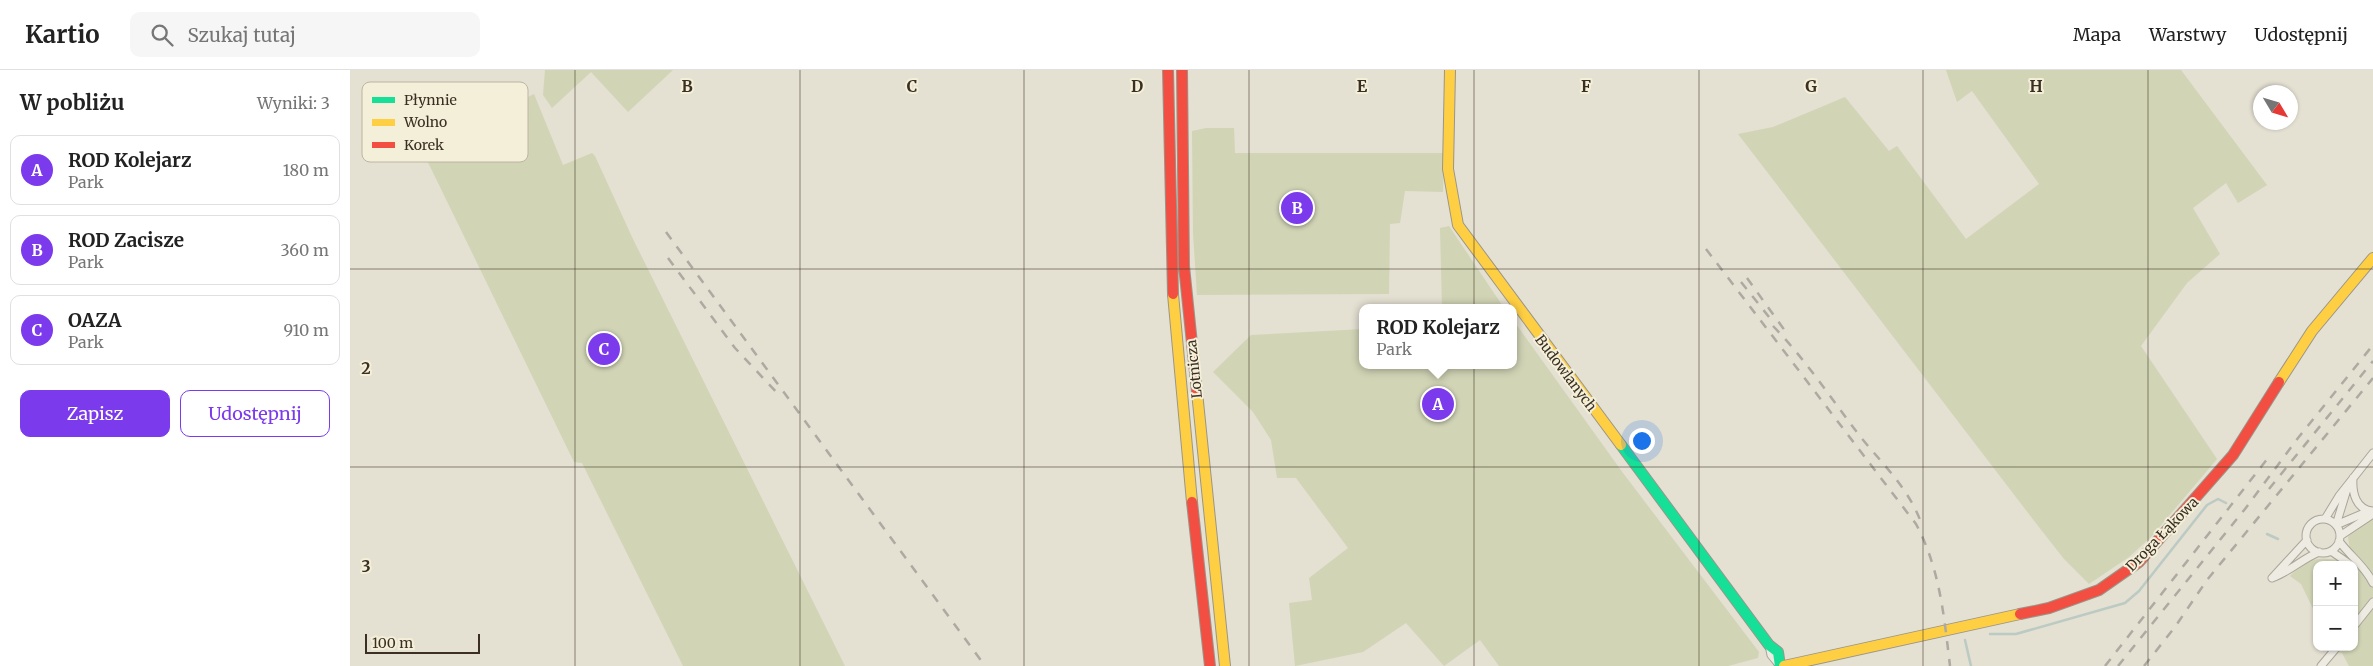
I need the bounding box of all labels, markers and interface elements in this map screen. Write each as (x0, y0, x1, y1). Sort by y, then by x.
search box (130, 12, 480, 57)
text: Kartio (25, 19, 100, 50)
icon: search (148, 21, 176, 49)
text: Szukaj tutaj (188, 23, 296, 47)
text: Mapa (2073, 23, 2121, 46)
text: Warstwy (2149, 23, 2226, 46)
text: Udostępnij (2254, 23, 2348, 46)
text: B (681, 76, 693, 96)
text: C (907, 76, 917, 96)
text: D (1131, 76, 1143, 96)
text: E (1357, 76, 1368, 96)
text: F (1581, 76, 1591, 96)
text: G (1805, 76, 1817, 96)
text: H (2029, 76, 2043, 96)
legend (362, 82, 528, 162)
north arrow (2253, 85, 2298, 130)
text: W pobliżu (20, 89, 125, 116)
text: Płynnie (404, 91, 457, 109)
text: Wyniki: 3 (257, 93, 330, 113)
text: Wolno (403, 113, 447, 131)
text: Korek (404, 136, 444, 154)
text: ROD Kolejarz (68, 148, 191, 172)
text: A (31, 160, 43, 180)
text: 180 m (283, 160, 329, 180)
text: Park (68, 172, 104, 192)
pin: B (1281, 189, 1313, 227)
text: ROD Zacisze (68, 228, 184, 252)
text: B (31, 240, 43, 260)
text: 360 m (280, 240, 329, 260)
text: Park (68, 252, 104, 272)
popup (1359, 304, 1517, 369)
text: OAZA (68, 308, 121, 332)
text: ROD Kolejarz (1376, 315, 1500, 339)
text: C (32, 320, 42, 340)
text: 910 m (283, 320, 329, 340)
pin: C (588, 330, 620, 368)
street label: Budowlanych (1531, 331, 1601, 415)
text: Park (68, 332, 104, 352)
street label: Lotnicza (1182, 338, 1206, 399)
text: Park (1376, 339, 1412, 359)
text: 2 (361, 358, 371, 378)
pin: A (1422, 385, 1454, 423)
button: Zapisz (20, 390, 170, 437)
button: Udostępnij (180, 390, 330, 437)
your location (1629, 428, 1655, 454)
street label: Droga Łąkowa (2122, 493, 2202, 575)
text: 3 (361, 556, 371, 576)
map controls (2313, 561, 2358, 651)
button: + (2313, 561, 2358, 606)
button: − (2313, 606, 2358, 651)
scale bar (365, 631, 480, 654)
text: 100 m (372, 634, 413, 652)

